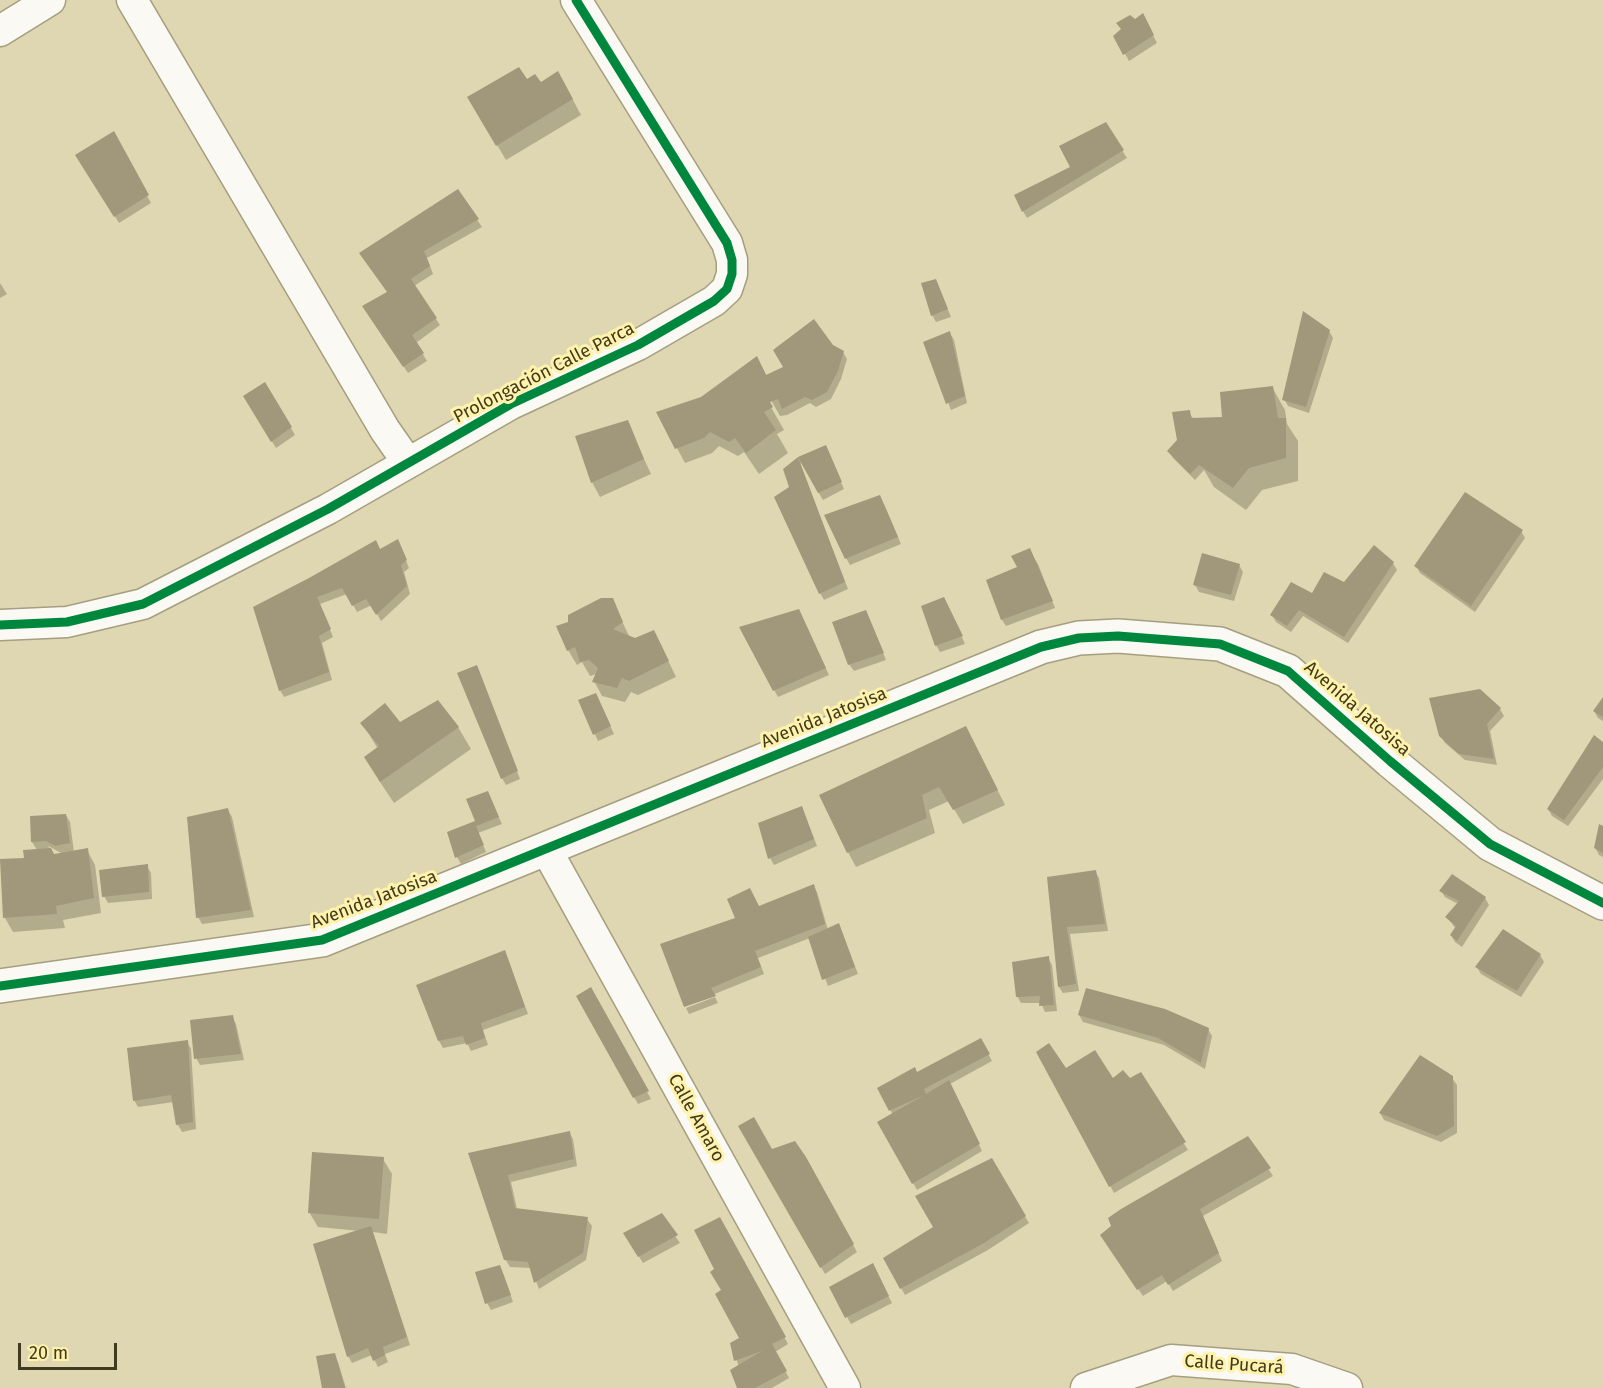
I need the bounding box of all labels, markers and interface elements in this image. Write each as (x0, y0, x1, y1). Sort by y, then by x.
street label: Prolongación Calle Parca (450, 318, 638, 428)
street label: Avenida Jatosisa (1300, 657, 1414, 761)
street label: Avenida Jatosisa (758, 683, 890, 753)
street label: Avenida Jatosisa (308, 866, 440, 934)
street label: Calle Amaro (663, 1070, 729, 1166)
scale bar (21, 1331, 120, 1369)
text: 20 m (29, 1342, 68, 1364)
street label: Calle Pucará (1184, 1351, 1284, 1379)

